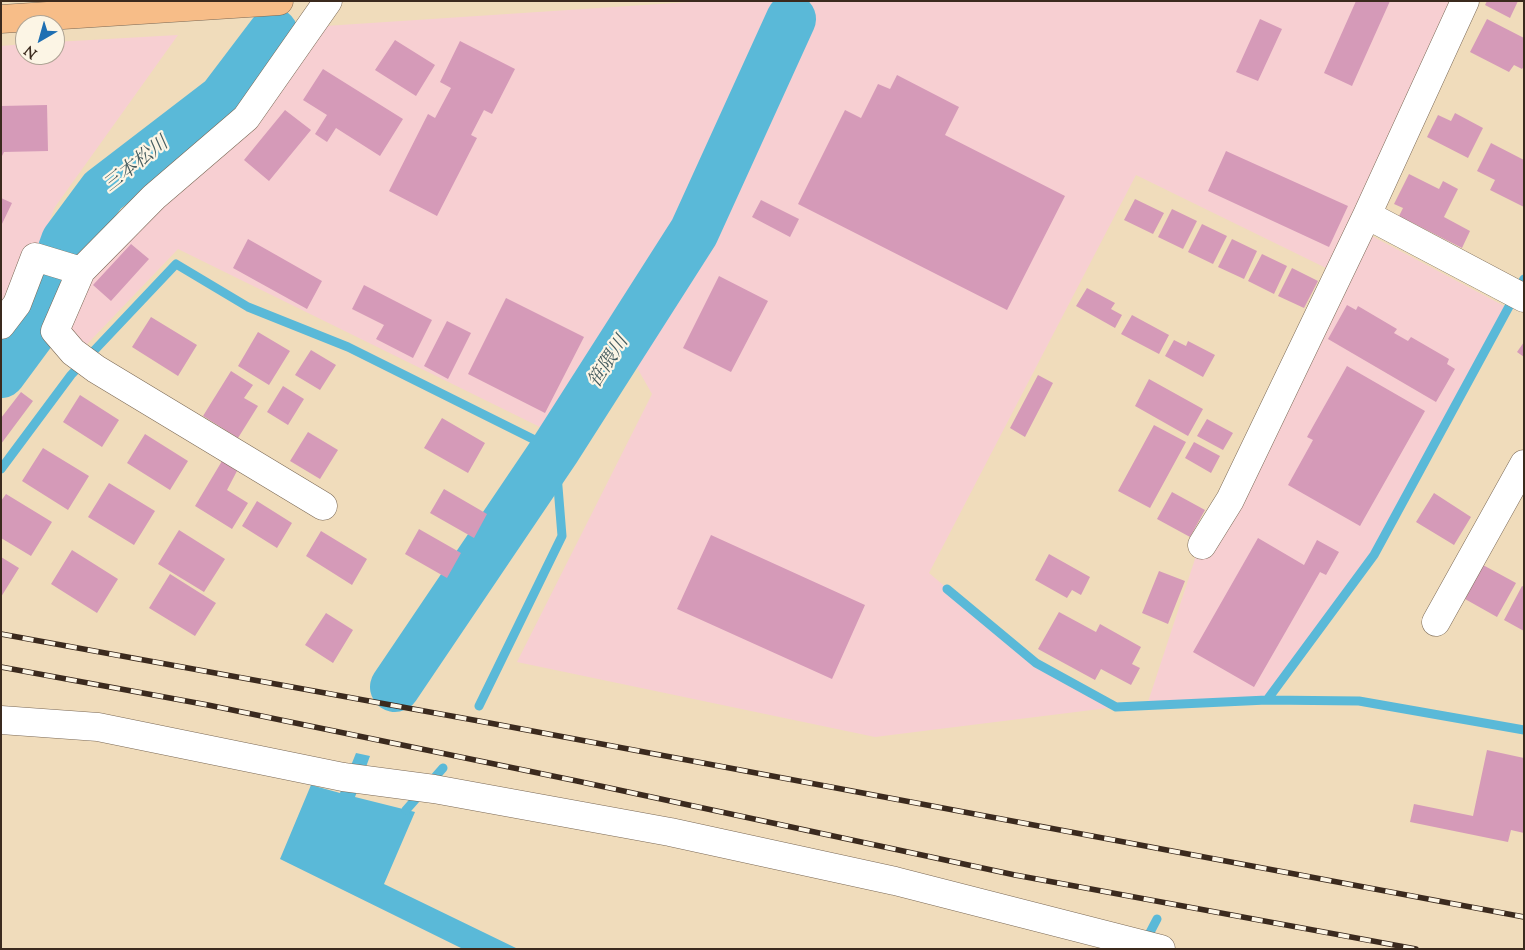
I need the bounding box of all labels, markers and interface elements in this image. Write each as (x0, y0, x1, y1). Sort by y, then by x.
north arrow (15, 15, 65, 65)
text: N (21, 40, 42, 62)
water label: 三本松川 (100, 134, 174, 198)
water label: 笹隈川 (585, 333, 635, 393)

